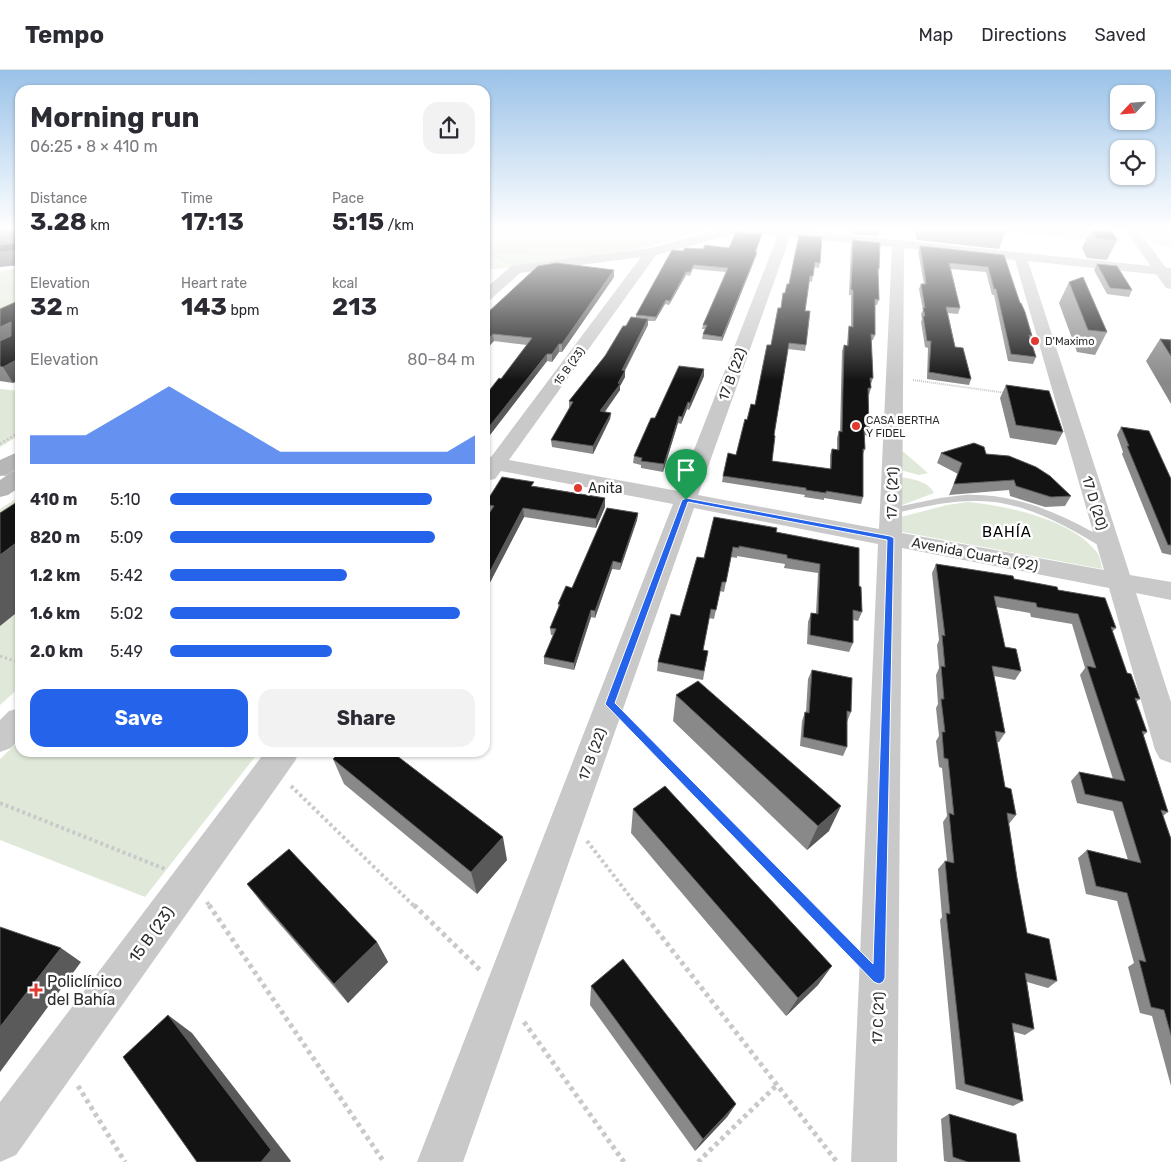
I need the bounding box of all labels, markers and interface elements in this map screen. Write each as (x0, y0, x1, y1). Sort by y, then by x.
text: Tempo (25, 21, 104, 49)
text: Map (918, 24, 953, 46)
text: Directions (981, 24, 1067, 46)
text: Saved (1095, 24, 1146, 46)
north arrow (1110, 85, 1155, 130)
map controls (1110, 85, 1155, 185)
text: Morning run (30, 101, 199, 134)
button: share (423, 102, 475, 154)
text: 06:25 · 8 × 410 m (30, 137, 158, 156)
button: locate (1110, 140, 1155, 185)
text: Distance (30, 190, 87, 207)
text: Time (181, 190, 213, 207)
text: Pace (332, 190, 364, 207)
text: 3.28 (30, 207, 87, 236)
text: 17:13 (181, 207, 244, 236)
text: 5:15 (332, 207, 384, 236)
text: km (87, 217, 110, 234)
text: /km (384, 217, 414, 234)
text: Elevation (30, 275, 90, 292)
text: Heart rate (181, 275, 247, 292)
text: kcal (332, 275, 358, 292)
text: 32 (30, 292, 63, 321)
text: 143 (181, 292, 227, 321)
text: 213 (332, 292, 377, 321)
text: m (63, 302, 79, 319)
text: bpm (227, 302, 260, 319)
marker: D'Maximo (1029, 335, 1041, 347)
place label: D'Maximo (1045, 335, 1094, 348)
street label: 15 B (23) (551, 344, 588, 388)
street label: 17 B (22) (715, 345, 750, 403)
text: Elevation (30, 350, 99, 369)
text: 80–84 m (407, 350, 475, 369)
place label: CASA BERTHA Y FIDEL (866, 414, 940, 440)
marker: CASA BERTHA Y FIDEL (850, 420, 862, 432)
pin (665, 449, 707, 500)
icon: arrive (672, 456, 700, 484)
street label: 17 C (21) (884, 466, 901, 520)
street label: 17 D (20) (1078, 474, 1111, 532)
place label: Anita (588, 480, 622, 497)
marker: Anita (572, 482, 584, 494)
text: 410 m (30, 490, 77, 509)
text: 5:10 (110, 490, 141, 509)
district label: BAHÍA (982, 523, 1032, 541)
text: 820 m (30, 528, 80, 547)
text: 5:09 (110, 528, 143, 547)
street label: Avenida Cuarta (92) (910, 534, 1040, 575)
text: 1.2 km (30, 566, 80, 585)
text: 5:42 (110, 566, 143, 585)
text: 1.6 km (30, 604, 80, 623)
text: 5:02 (110, 604, 143, 623)
text: 2.0 km (30, 642, 83, 661)
text: 5:49 (110, 642, 143, 661)
button: Save (30, 689, 248, 747)
button: Share (258, 689, 475, 747)
street label: 17 B (22) (575, 725, 610, 783)
street label: 15 B (23) (125, 903, 178, 966)
place label: Policlínico del Bahía (47, 972, 122, 1009)
marker: Policlínico del Bahía (29, 983, 43, 997)
street label: 17 C (21) (869, 991, 888, 1045)

